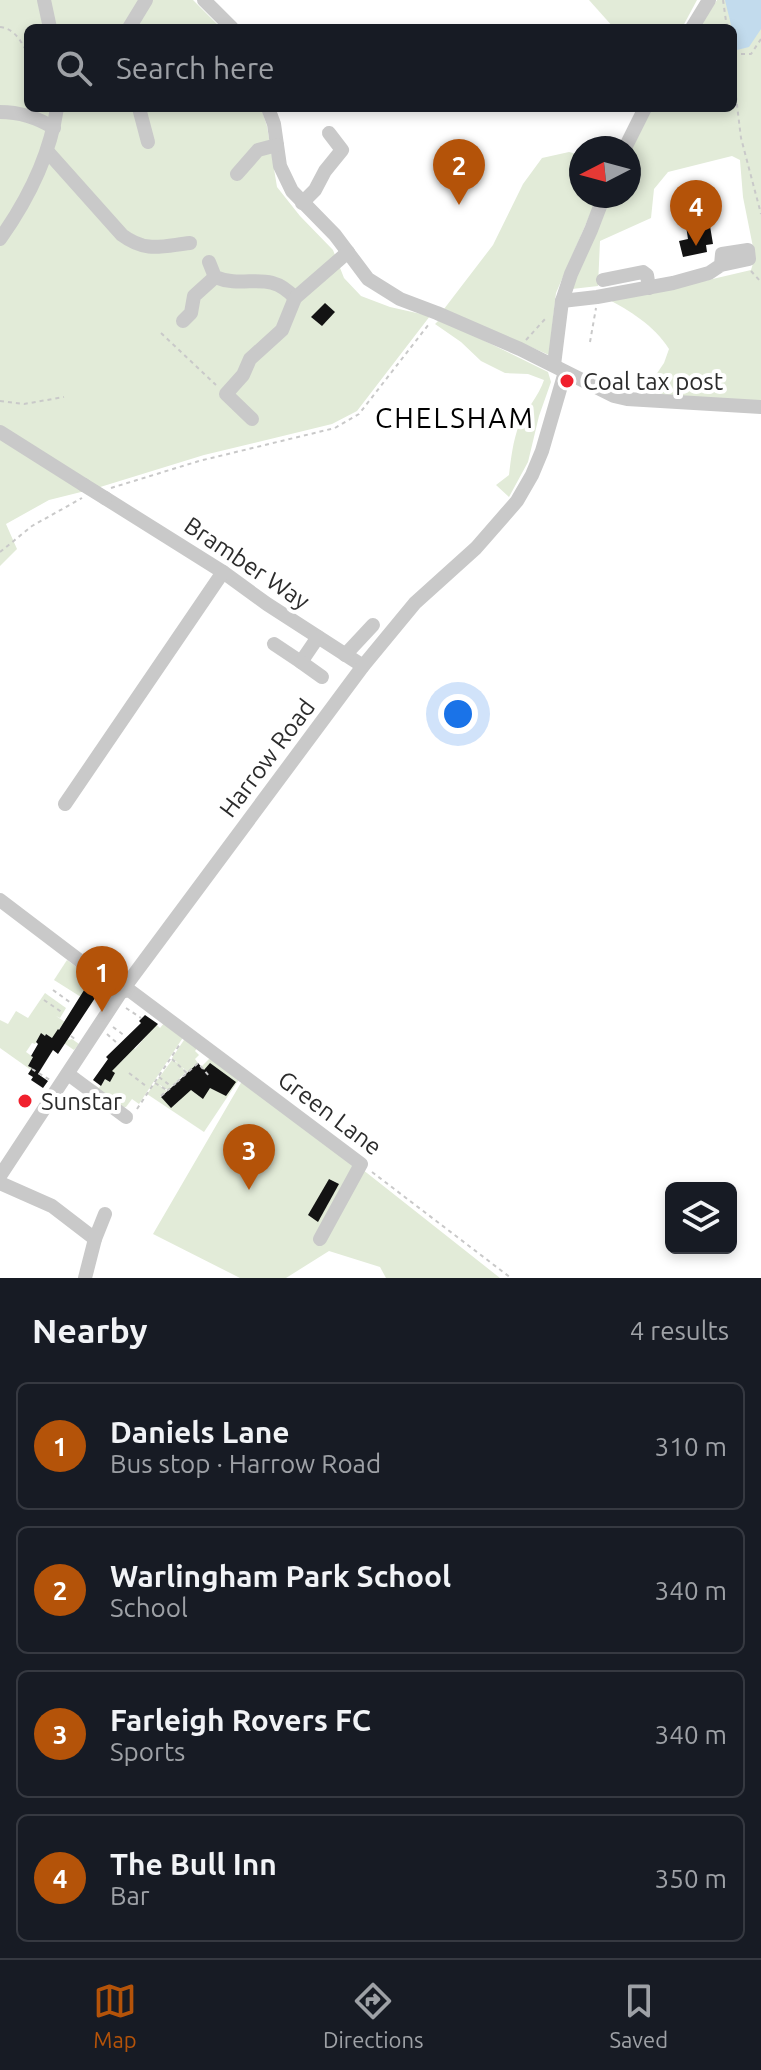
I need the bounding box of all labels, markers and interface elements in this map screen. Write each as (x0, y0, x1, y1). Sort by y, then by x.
search box (24, 24, 737, 112)
icon: search (52, 46, 96, 90)
text: Search here (116, 51, 275, 85)
north arrow (569, 136, 641, 208)
pin: 2 (433, 139, 485, 205)
pin: 4 (670, 180, 722, 246)
place label: Coal tax post (583, 368, 724, 395)
marker: Coal tax post (558, 372, 576, 390)
district label: CHELSHAM (375, 402, 535, 433)
street label: Bramber Way (179, 511, 315, 615)
street label: Harrow Road (214, 694, 320, 822)
your location (438, 694, 478, 734)
pin: 1 (76, 946, 128, 1012)
street label: Green Lane (273, 1065, 387, 1161)
place label: Sunstar (41, 1088, 122, 1115)
marker: Sunstar (16, 1092, 34, 1110)
pin: 3 (223, 1124, 275, 1190)
map controls (665, 1182, 737, 1254)
button: layers (665, 1182, 737, 1254)
text: Nearby (32, 1311, 147, 1349)
text: 4 results (630, 1316, 729, 1345)
text: Daniels Lane (110, 1415, 290, 1449)
text: 1 (53, 1432, 67, 1461)
text: 310 m (655, 1432, 727, 1461)
text: Bus stop · Harrow Road (110, 1449, 381, 1478)
text: Warlingham Park School (110, 1559, 451, 1593)
text: 2 (53, 1576, 67, 1605)
text: 340 m (655, 1576, 727, 1605)
text: School (110, 1593, 188, 1622)
text: Farleigh Rovers FC (110, 1703, 371, 1737)
text: 3 (53, 1720, 67, 1749)
text: 340 m (655, 1720, 727, 1749)
text: Sports (110, 1737, 185, 1766)
text: The Bull Inn (110, 1847, 277, 1881)
text: 4 (53, 1864, 67, 1893)
text: 350 m (655, 1864, 727, 1893)
text: Bar (110, 1881, 150, 1910)
tab: Map (93, 1979, 137, 2052)
tab: Directions (323, 1979, 424, 2052)
tab: Saved (609, 1979, 668, 2052)

